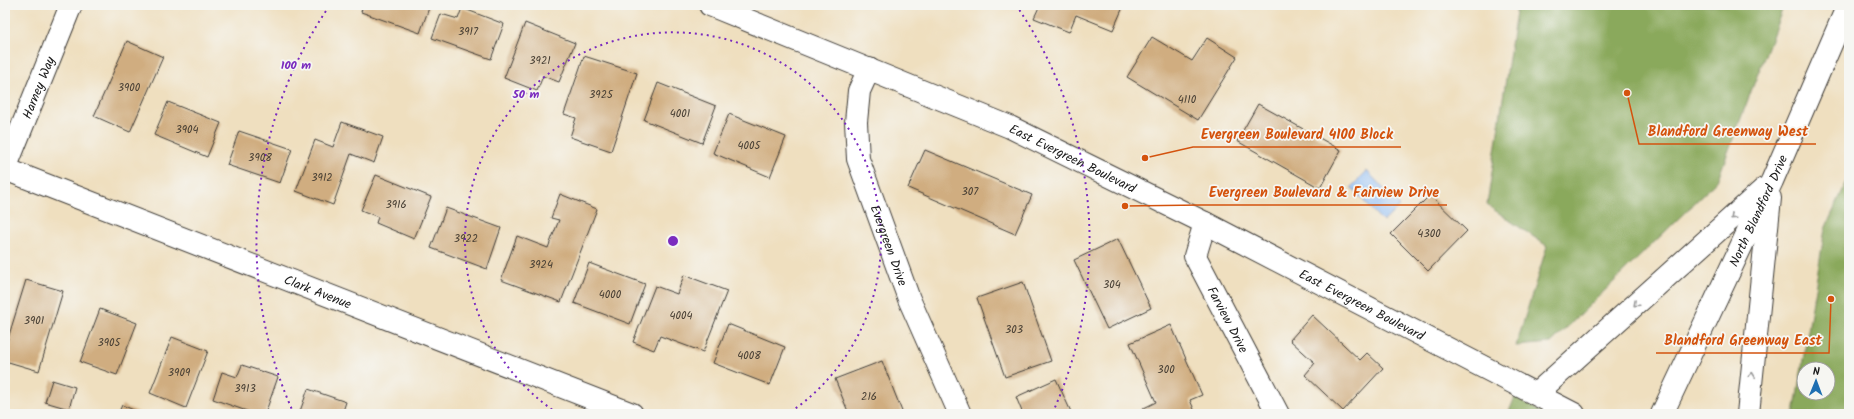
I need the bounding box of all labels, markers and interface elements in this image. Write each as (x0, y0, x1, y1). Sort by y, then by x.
house number: 3917 (458, 23, 479, 41)
house number: 3921 (529, 52, 551, 70)
street label: Harney Way (17, 53, 62, 122)
text: 100 m (281, 56, 311, 75)
house number: 3900 (118, 79, 141, 97)
text: 50 m (512, 85, 540, 104)
house number: 3925 (589, 86, 614, 104)
house number: 4110 (1178, 91, 1197, 109)
house number: 4001 (670, 105, 690, 123)
callout: Blandford Greenway West (1639, 118, 1816, 144)
street label: East Evergreen Boulevard (1005, 119, 1140, 200)
house number: 3904 (175, 121, 199, 139)
callout: Evergreen Boulevard 4100 Block (1193, 121, 1401, 147)
text: Blandford Greenway West (1648, 121, 1809, 143)
text: Evergreen Boulevard 4100 Block (1201, 124, 1394, 146)
house number: 4005 (738, 137, 762, 155)
house number: 3908 (248, 149, 272, 167)
street label: North Blandford Drive (1724, 152, 1794, 270)
house number: 3912 (311, 169, 333, 187)
callout: Evergreen Boulevard & Fairview Drive (1201, 179, 1447, 205)
text: Evergreen Boulevard & Fairview Drive (1209, 182, 1439, 204)
house number: 307 (962, 183, 979, 201)
house number: 3916 (385, 196, 407, 214)
street label: Evergreen Drive (864, 202, 912, 289)
one-way arrow (1730, 212, 1738, 219)
house number: 4300 (1417, 225, 1441, 243)
house number: 3922 (454, 230, 478, 248)
centre of rings (666, 234, 680, 248)
house number: 3924 (529, 256, 553, 274)
street label: East Evergreen Boulevard (1295, 264, 1428, 347)
street label: Clark Avenue (280, 270, 354, 315)
house number: 304 (1103, 276, 1121, 294)
street label: Farview Drive (1201, 283, 1253, 357)
house number: 4000 (599, 286, 622, 304)
one-way arrow (1634, 299, 1641, 306)
house number: 4004 (669, 307, 693, 325)
house number: 3901 (24, 312, 44, 330)
house number: 303 (1005, 321, 1023, 339)
callout: Blandford Greenway East (1656, 327, 1829, 353)
text: Blandford Greenway East (1664, 330, 1823, 352)
house number: 3905 (97, 334, 122, 352)
house number: 4008 (737, 347, 761, 365)
house number: 300 (1157, 361, 1175, 379)
north arrow (1796, 361, 1836, 401)
text: N (1813, 363, 1820, 381)
house number: 3909 (168, 364, 191, 382)
one-way arrow (1747, 372, 1756, 378)
house number: 3913 (234, 380, 256, 398)
house number: 216 (861, 388, 877, 406)

